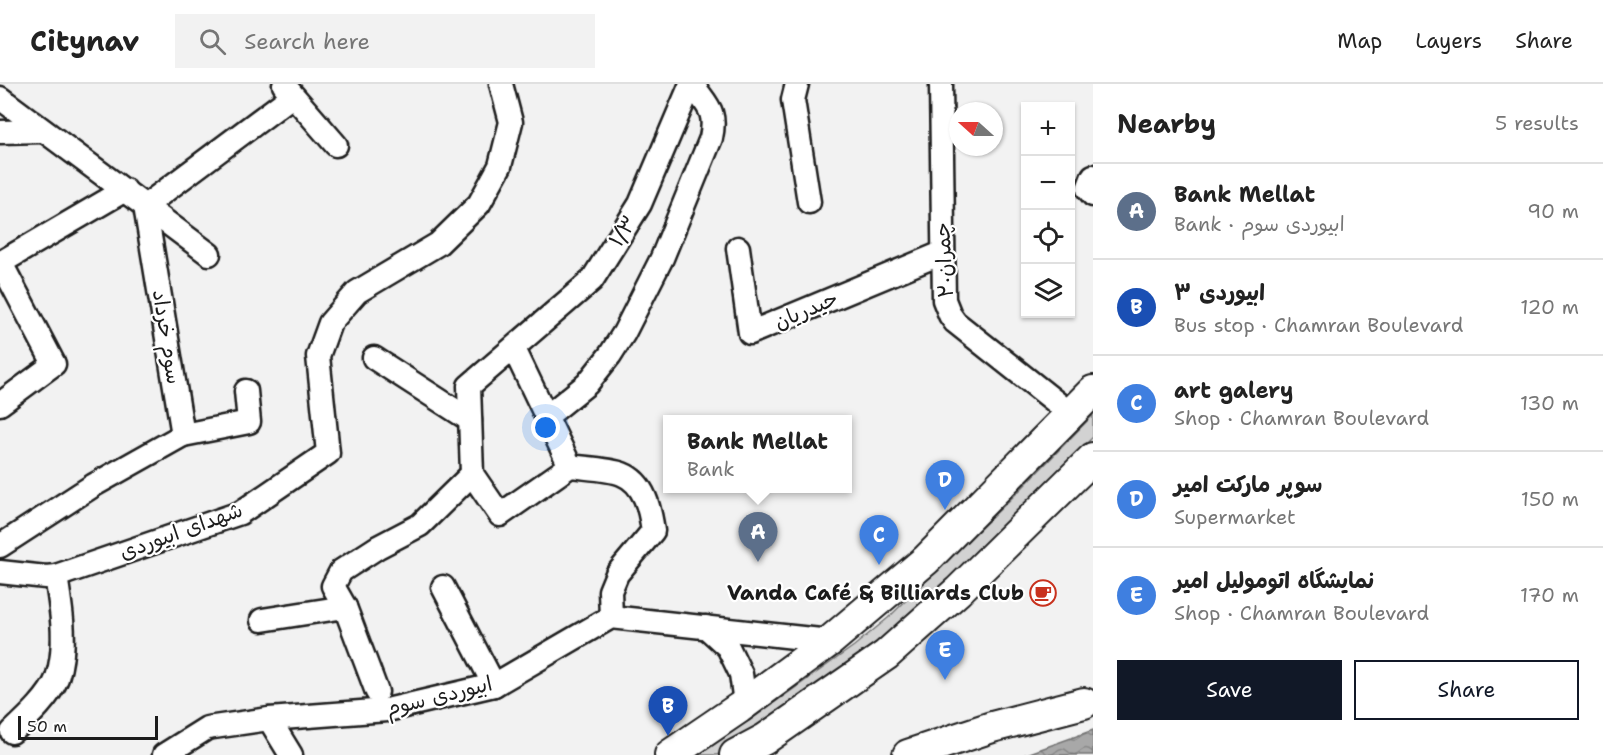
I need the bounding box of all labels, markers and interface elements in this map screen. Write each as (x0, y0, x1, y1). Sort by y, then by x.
search box (175, 14, 595, 68)
text: Citynav (30, 22, 139, 60)
icon: search (196, 25, 229, 58)
text: Search here (244, 27, 370, 56)
text: Map (1337, 27, 1382, 55)
text: Layers (1415, 27, 1482, 55)
text: Share (1515, 27, 1573, 55)
north arrow (949, 102, 1003, 156)
map controls (1021, 102, 1075, 318)
button: + (1021, 102, 1075, 156)
text: Nearby (1117, 106, 1216, 141)
text: 5 results (1495, 110, 1579, 136)
button: − (1021, 156, 1075, 210)
text: Bank Mellat (1174, 180, 1315, 209)
text: A (1129, 198, 1144, 224)
text: 90 m (1527, 198, 1579, 224)
street label: ۱/۳ (602, 210, 644, 252)
button: locate (1021, 210, 1075, 264)
text: Bank · ابیوردی سوم (1174, 211, 1345, 237)
street label: چمران۲۰ (928, 221, 960, 299)
button: layers (1021, 264, 1075, 318)
text: ابیوردی ۳ (1174, 278, 1265, 307)
street label: حیدریان (770, 284, 842, 336)
street label: سوم خرداد (144, 288, 188, 386)
text: B (1130, 294, 1143, 320)
text: 120 m (1520, 294, 1579, 320)
text: Bus stop · Chamran Boulevard (1174, 312, 1463, 338)
text: art galery (1174, 376, 1293, 405)
text: C (1130, 390, 1143, 416)
text: 130 m (1520, 390, 1579, 416)
text: Shop · Chamran Boulevard (1174, 405, 1429, 431)
your location (531, 413, 560, 442)
popup (663, 415, 852, 493)
text: Bank Mellat (687, 427, 828, 456)
text: Bank (687, 456, 735, 482)
pin: D (926, 460, 964, 510)
text: سوپر مارکت امیر (1174, 470, 1322, 499)
text: D (1129, 486, 1144, 512)
text: 150 m (1521, 486, 1579, 512)
street label: شهدای ابیوردی (116, 496, 246, 566)
text: Supermarket (1174, 504, 1296, 530)
pin: A (738, 512, 777, 562)
pin: C (860, 516, 898, 565)
text: نمایشگاه اتومولیل امیر (1174, 566, 1374, 595)
cafe icon: Vanda Café & Billiards Club (1028, 578, 1058, 608)
place label: Vanda Café & Billiards Club (727, 579, 1024, 607)
text: E (1130, 582, 1143, 608)
text: 170 m (1520, 582, 1579, 608)
text: Shop · Chamran Boulevard (1174, 600, 1429, 626)
pin: E (926, 630, 964, 680)
button: Save (1117, 660, 1342, 720)
button: Share (1354, 660, 1579, 720)
street label: ابیوردی سوم (383, 669, 496, 725)
pin: B (648, 686, 688, 736)
scale bar (18, 713, 158, 740)
text: 50 m (27, 716, 67, 737)

